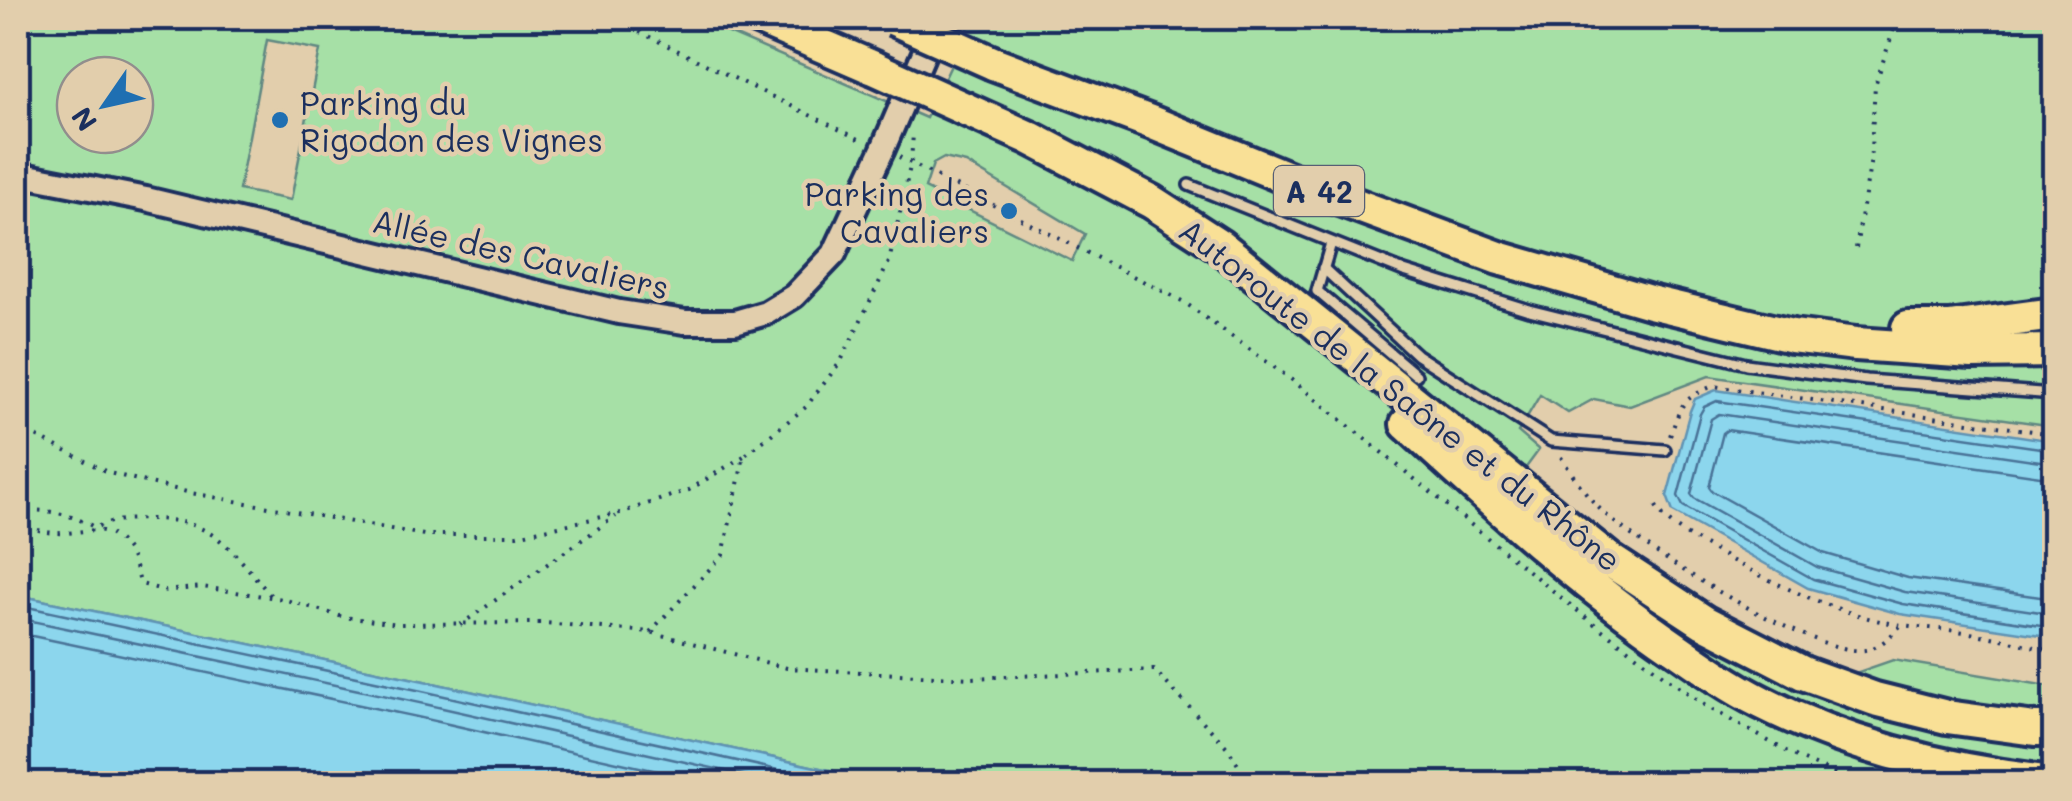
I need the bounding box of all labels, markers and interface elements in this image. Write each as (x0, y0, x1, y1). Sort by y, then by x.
north arrow (55, 55, 155, 155)
place label: Parking du Rigodon des Vignes (300, 81, 603, 160)
text: N (63, 101, 104, 138)
marker: Parking du Rigodon des Vignes (269, 109, 291, 131)
road number: A 42 (1274, 166, 1364, 216)
place label: Parking des Cavaliers (804, 172, 989, 251)
street label: Allée des Cavaliers (369, 198, 673, 308)
marker: Parking des Cavaliers (998, 200, 1020, 222)
street label: Autoroute de la Saône et du Rhône (1171, 208, 1631, 580)

